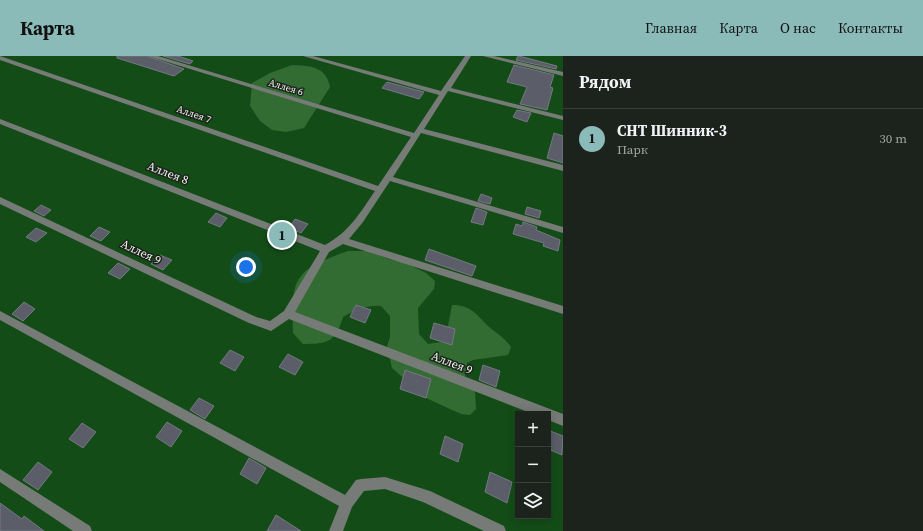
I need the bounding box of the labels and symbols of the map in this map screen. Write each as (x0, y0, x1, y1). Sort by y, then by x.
street label: Аллея 6 (267, 76, 305, 98)
street label: Аллея 7 (175, 102, 213, 126)
street label: Аллея 8 (145, 158, 191, 188)
pin: 1 (269, 220, 295, 250)
street label: Аллея 9 (118, 236, 164, 268)
your location (236, 257, 256, 277)
street label: Аллея 9 (429, 348, 475, 378)

